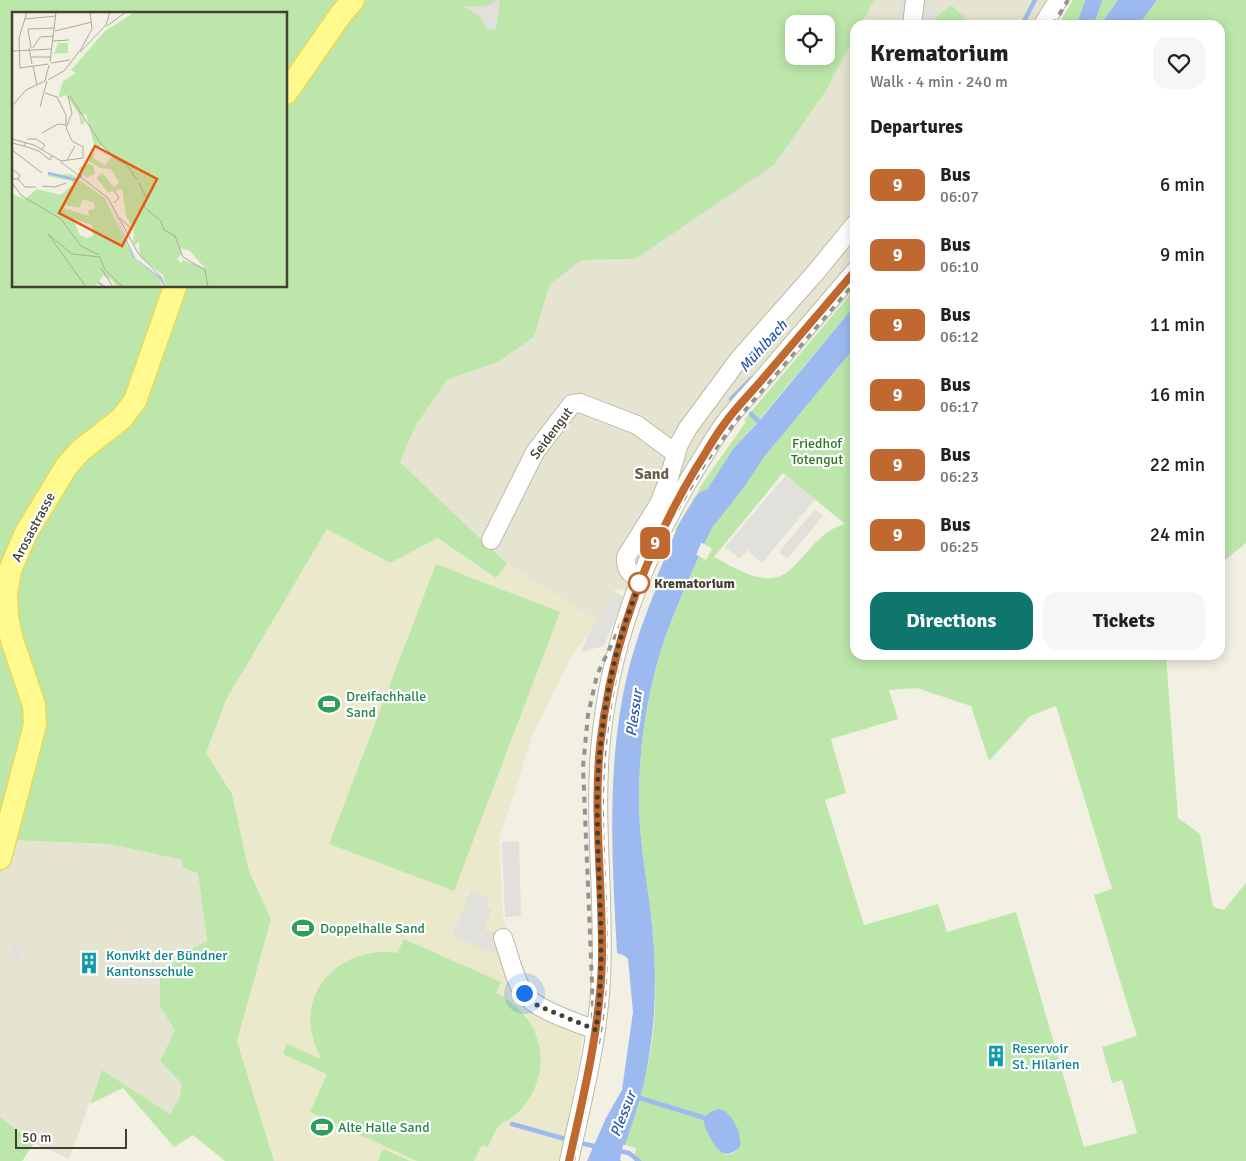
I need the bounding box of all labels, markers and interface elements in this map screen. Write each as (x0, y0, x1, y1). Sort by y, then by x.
inset map (12, 12, 288, 288)
map controls (785, 15, 835, 65)
button: locate (785, 15, 835, 65)
button: heart (1153, 37, 1205, 89)
text: Krematorium (870, 38, 1009, 68)
text: Walk · 4 min · 240 m (870, 72, 1008, 92)
text: Departures (870, 115, 963, 139)
text: Bus (940, 163, 971, 187)
text: 6 min (1160, 173, 1205, 197)
text: 9 (893, 174, 902, 196)
text: 06:07 (940, 187, 979, 207)
text: Bus (940, 233, 971, 257)
text: 9 min (1160, 243, 1205, 267)
text: 9 (893, 244, 902, 266)
text: 06:10 (940, 257, 979, 277)
text: Bus (940, 303, 971, 327)
text: 11 min (1150, 313, 1205, 337)
text: 9 (893, 314, 902, 336)
water label: Mühlbach (735, 316, 792, 376)
text: 06:12 (940, 327, 979, 347)
text: Bus (940, 373, 971, 397)
text: 16 min (1150, 383, 1205, 407)
text: 9 (893, 384, 902, 406)
text: 06:17 (940, 397, 979, 417)
street label: Seidengut (526, 404, 576, 463)
park label: Friedhof Totengut (791, 435, 843, 468)
text: Bus (940, 443, 971, 467)
text: 22 min (1150, 453, 1205, 477)
text: 9 (893, 454, 902, 476)
district label: Sand (635, 464, 670, 484)
text: 06:23 (940, 467, 979, 487)
street label: Arosastrasse (8, 490, 59, 565)
text: Bus (940, 513, 971, 537)
text: 24 min (1150, 523, 1205, 547)
text: 9 (893, 524, 902, 546)
line badge: 9 (639, 527, 671, 559)
text: 9 (650, 532, 660, 554)
text: 06:25 (940, 537, 979, 557)
marker: Krematorium (628, 572, 650, 594)
place label: Krematorium (654, 575, 735, 592)
button: Directions (870, 592, 1033, 650)
button: Tickets (1043, 592, 1205, 650)
water label: Plessur (622, 686, 647, 738)
place label: Dreifachhalle Sand (346, 688, 426, 721)
sports icon: Dreifachhalle Sand (316, 691, 342, 717)
sports icon: Doppelhalle Sand (290, 915, 316, 941)
place label: Doppelhalle Sand (320, 920, 425, 937)
place label: Konvikt der Bündner Kantonsschule (106, 947, 228, 980)
building icon: Konvikt der Bündner Kantonsschule (76, 950, 102, 976)
your location (512, 981, 537, 1006)
place label: Reservoir St. Hilarien (1012, 1040, 1080, 1073)
building icon: Reservoir St. Hilarien (983, 1043, 1009, 1069)
water label: Plessur (606, 1086, 641, 1139)
sports icon: Alte Halle Sand (309, 1114, 335, 1140)
place label: Alte Halle Sand (338, 1119, 430, 1136)
scale bar (15, 1126, 128, 1149)
text: 50 m (22, 1129, 51, 1146)

